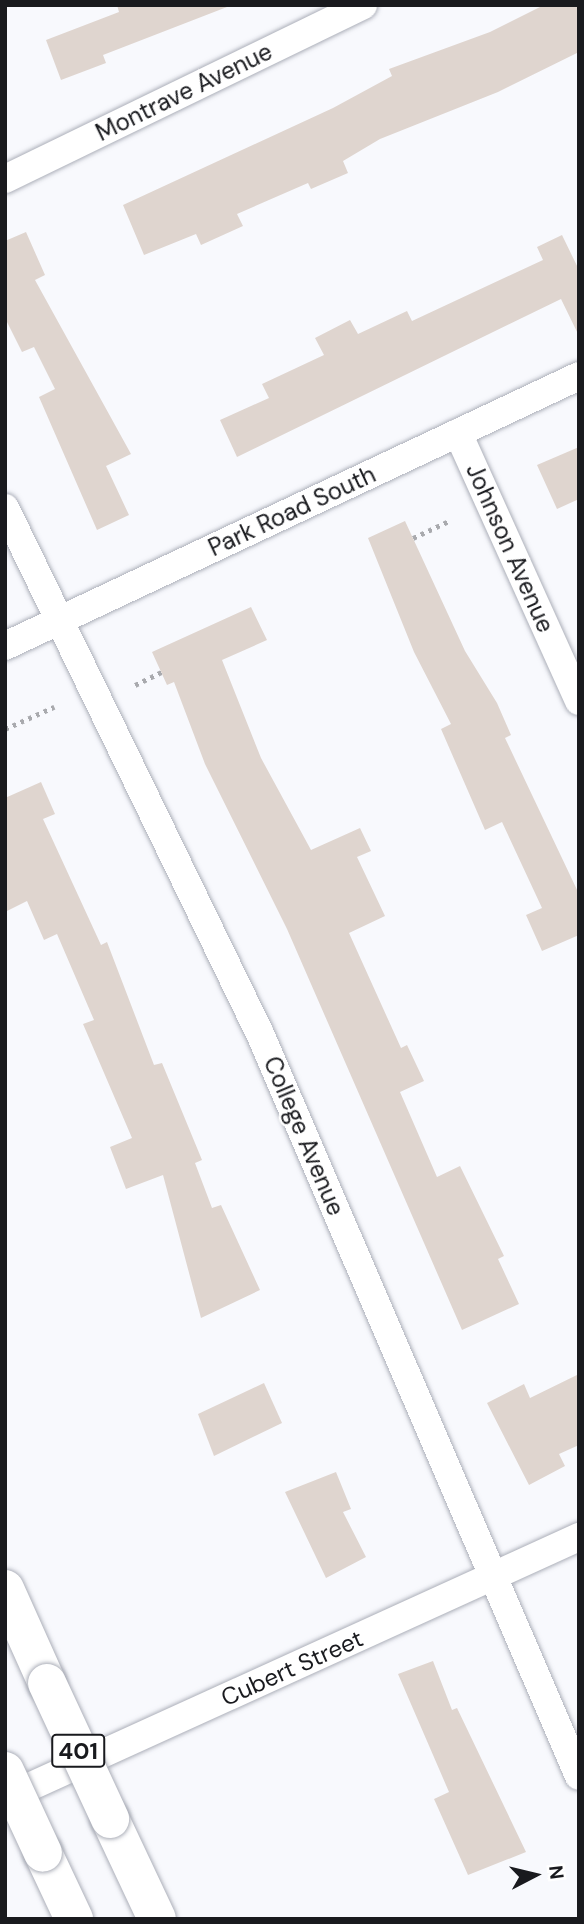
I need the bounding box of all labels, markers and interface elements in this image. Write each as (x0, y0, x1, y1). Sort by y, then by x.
street label: Montrave Avenue (91, 37, 277, 147)
street label: Johnson Avenue (460, 459, 560, 637)
street label: Park Road South (204, 460, 380, 562)
street label: College Avenue (257, 1052, 351, 1220)
street label: Cubert Street (217, 1624, 367, 1712)
road number: 401 (50, 1732, 106, 1770)
north arrow (500, 1840, 570, 1910)
text: N (543, 1864, 570, 1881)

